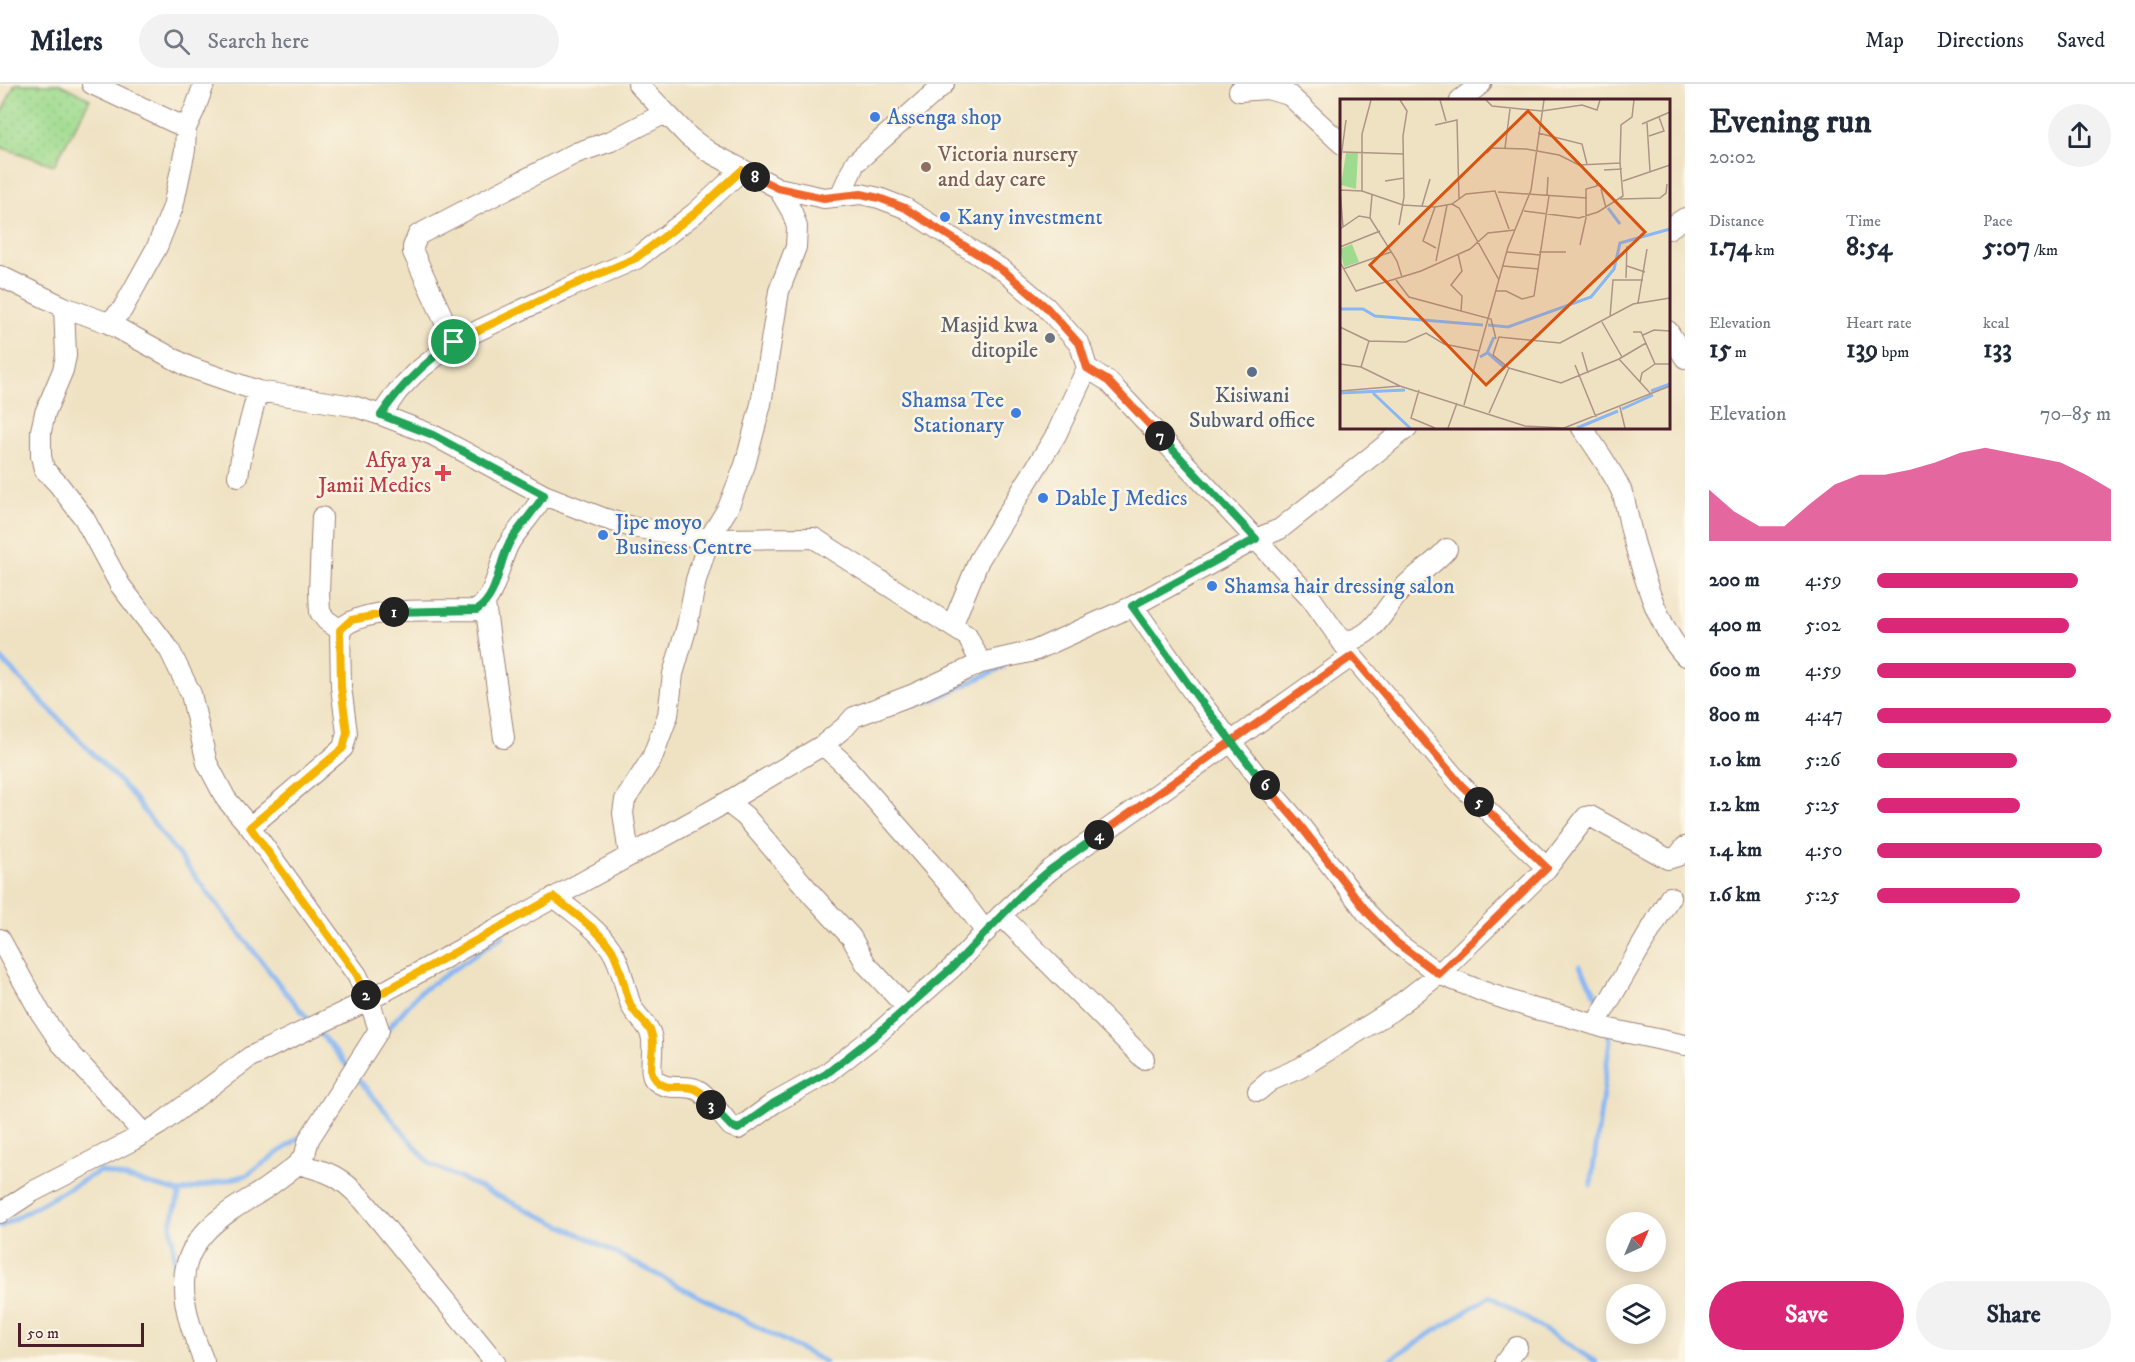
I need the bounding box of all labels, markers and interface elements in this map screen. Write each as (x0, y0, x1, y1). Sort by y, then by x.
search box (139, 14, 559, 68)
text: Milers (30, 24, 103, 59)
icon: search (160, 25, 193, 58)
text: Search here (208, 28, 309, 55)
text: Map (1865, 28, 1904, 54)
text: Directions (1937, 28, 2024, 54)
text: Saved (2057, 28, 2105, 54)
inset map (1340, 99, 1670, 429)
text: Evening run (1709, 102, 1871, 143)
place label: Assenga shop (887, 104, 1002, 131)
button: share (2048, 104, 2111, 167)
marker: Assenga shop (868, 110, 882, 124)
place label: Victoria nursery and day care (937, 141, 1078, 193)
text: 20:02 (1709, 145, 1755, 170)
marker: Victoria nursery and day care (919, 160, 933, 174)
pin: 8 (740, 162, 770, 192)
text: 8 (751, 167, 759, 187)
place label: Kany investment (957, 204, 1103, 231)
marker: Kany investment (938, 210, 952, 224)
text: Distance (1709, 211, 1764, 231)
text: Time (1846, 211, 1881, 231)
text: Pace (1983, 211, 2013, 231)
text: 1.74 (1709, 231, 1751, 264)
text: 8:54 (1846, 231, 1892, 264)
text: 5:07 (1983, 231, 2030, 264)
text: km (1751, 240, 1775, 260)
text: /km (2030, 240, 2058, 260)
place label: Masjid kwa ditopile (940, 312, 1039, 364)
text: Elevation (1709, 313, 1771, 333)
text: Heart rate (1846, 313, 1912, 333)
text: kcal (1983, 313, 2009, 333)
pin (428, 316, 479, 367)
icon: arrive (437, 325, 470, 358)
marker: Masjid kwa ditopile (1043, 331, 1057, 345)
text: 15 (1709, 333, 1731, 366)
text: 139 (1846, 333, 1878, 366)
text: 133 (1983, 333, 2012, 366)
text: m (1731, 342, 1747, 362)
text: bpm (1878, 342, 1909, 362)
marker: Kisiwani Subward office (1245, 365, 1259, 379)
place label: Kisiwani Subward office (1189, 382, 1315, 434)
place label: Shamsa Tee Stationary (901, 387, 1005, 439)
text: Elevation (1709, 402, 1786, 427)
text: 70–85 m (2040, 402, 2111, 427)
marker: Shamsa Tee Stationary (1009, 406, 1023, 420)
pin: 7 (1145, 421, 1175, 451)
text: 7 (1156, 426, 1164, 446)
place label: Afya ya Jamii Medics (316, 447, 432, 499)
marker: Afya ya Jamii Medics (436, 466, 450, 480)
place label: Dable J Medics (1055, 485, 1187, 512)
marker: Dable J Medics (1036, 491, 1050, 505)
place label: Jipe moyo Business Centre (613, 509, 752, 561)
marker: Jipe moyo Business Centre (596, 528, 610, 542)
text: 200 m (1709, 568, 1760, 593)
text: 4:59 (1805, 568, 1842, 593)
place label: Shamsa hair dressing salon (1224, 573, 1455, 600)
marker: Shamsa hair dressing salon (1205, 579, 1219, 593)
pin: 1 (379, 597, 409, 627)
text: 1 (391, 602, 397, 622)
text: 400 m (1709, 613, 1761, 638)
text: 5:02 (1805, 613, 1841, 638)
text: 600 m (1709, 658, 1760, 683)
text: 4:59 (1805, 658, 1842, 683)
text: 800 m (1709, 703, 1760, 728)
text: 4:47 (1805, 703, 1843, 728)
text: 1.0 km (1709, 748, 1761, 773)
text: 5:26 (1805, 748, 1840, 773)
pin: 6 (1250, 770, 1280, 800)
text: 6 (1261, 775, 1269, 795)
pin: 5 (1464, 787, 1494, 817)
text: 5 (1475, 792, 1483, 812)
text: 1.2 km (1709, 793, 1760, 818)
text: 5:25 (1805, 793, 1840, 818)
pin: 4 (1084, 820, 1114, 850)
text: 4 (1094, 825, 1104, 845)
text: 1.4 km (1709, 838, 1762, 863)
text: 4:50 (1805, 838, 1842, 863)
text: 1.6 km (1709, 883, 1761, 908)
text: 5:25 (1805, 883, 1840, 908)
pin: 2 (351, 980, 381, 1010)
text: 2 (362, 985, 370, 1005)
pin: 3 (696, 1090, 726, 1120)
text: 3 (708, 1095, 714, 1115)
north arrow (1606, 1212, 1666, 1272)
map controls (1606, 1212, 1666, 1344)
button: Save (1709, 1281, 1904, 1350)
button: Share (1916, 1281, 2111, 1350)
button: layers (1606, 1284, 1666, 1344)
scale bar (18, 1320, 144, 1348)
text: 50 m (27, 1323, 59, 1343)

